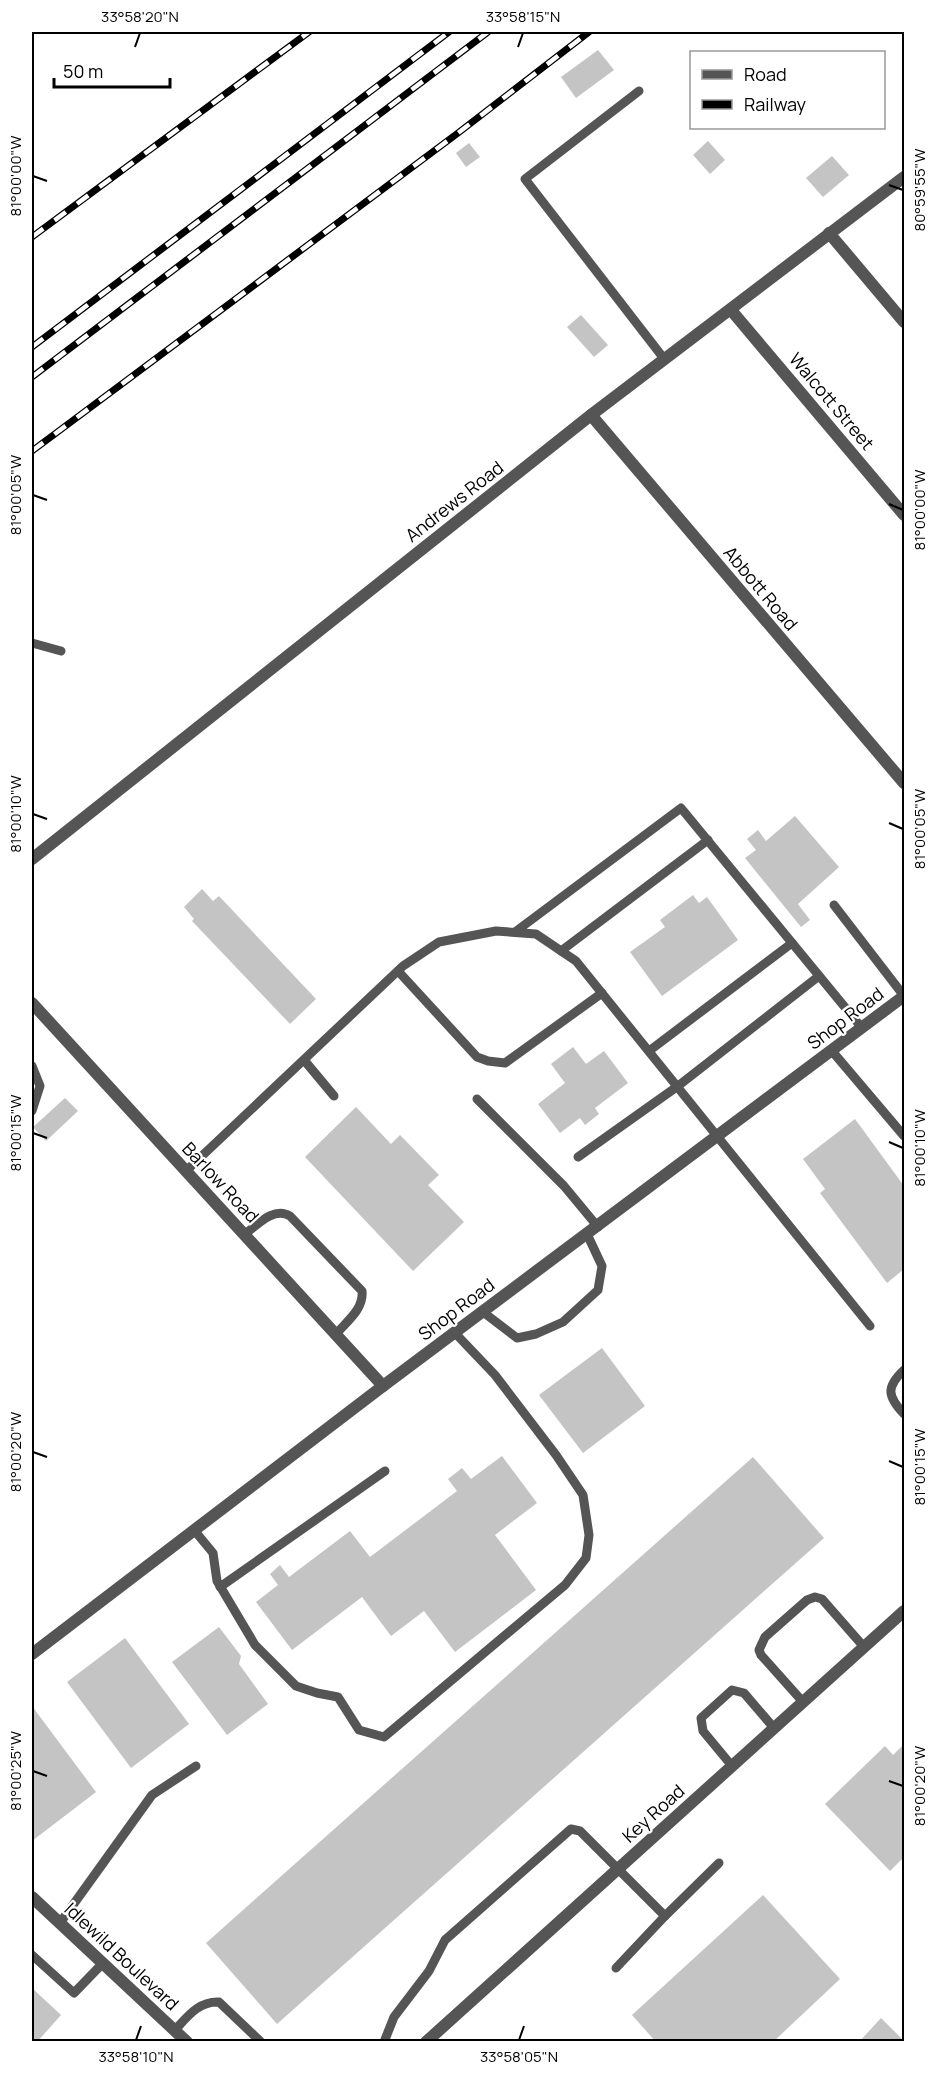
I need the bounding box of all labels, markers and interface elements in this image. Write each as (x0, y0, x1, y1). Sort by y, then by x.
text: 33°58'20"N (101, 6, 179, 27)
text: 33°58'15"N (486, 6, 560, 27)
scale bar (54, 51, 170, 89)
legend (690, 51, 885, 129)
text: 50 m (63, 59, 103, 83)
text: Road (744, 62, 787, 86)
text: Railway (744, 92, 806, 116)
text: 81°00'00"W (5, 135, 26, 217)
text: 80°59'55"W (909, 148, 930, 232)
street label: Walcott Street (784, 347, 880, 455)
text: 81°00'05"W (5, 455, 26, 535)
street label: Andrews Road (400, 455, 508, 547)
text: 81°00'00"W (909, 469, 930, 551)
street label: Abbott Road (719, 541, 803, 635)
text: 81°00'10"W (5, 775, 26, 853)
text: 81°00'05"W (909, 789, 930, 869)
street label: Shop Road (802, 982, 888, 1054)
text: 81°00'15"W (5, 1094, 26, 1172)
text: 81°00'10"W (909, 1109, 930, 1187)
street label: Barlow Road (177, 1136, 265, 1228)
street label: Shop Road (413, 1273, 499, 1345)
text: 81°00'20"W (5, 1412, 26, 1492)
text: 81°00'15"W (909, 1428, 930, 1506)
text: 81°00'25"W (5, 1731, 26, 1811)
text: 81°00'20"W (909, 1746, 930, 1826)
street label: Key Road (617, 1779, 689, 1847)
street label: Idlewild Boulevard (60, 1897, 184, 2015)
text: 33°58'10"N (98, 2046, 174, 2067)
text: 33°58'05"N (480, 2046, 558, 2067)

